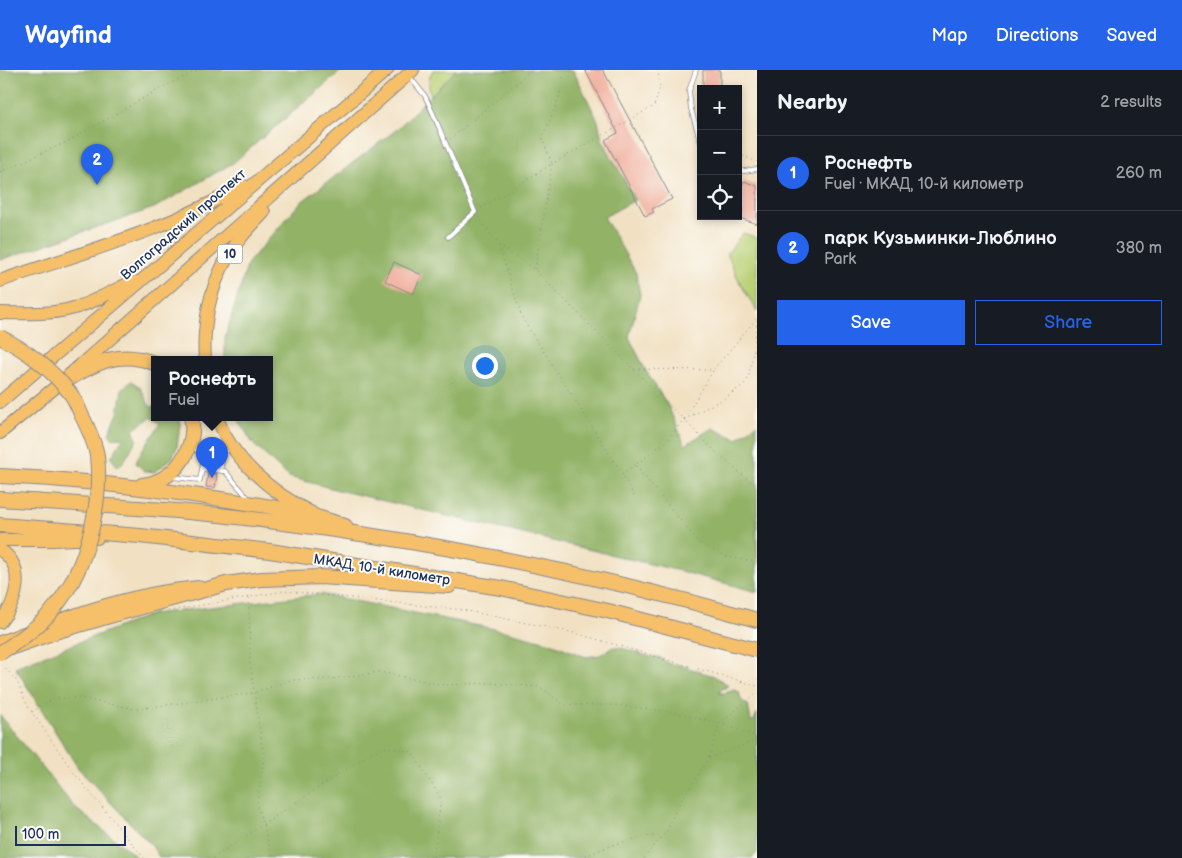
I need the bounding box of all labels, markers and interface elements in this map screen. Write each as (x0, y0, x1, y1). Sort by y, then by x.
text: Wayfind (25, 21, 112, 50)
text: Map (932, 25, 968, 46)
text: Directions (996, 25, 1078, 46)
text: Saved (1106, 25, 1157, 46)
map controls (697, 85, 742, 220)
button: + (697, 85, 742, 130)
text: Nearby (777, 90, 847, 115)
text: 2 results (1100, 93, 1162, 112)
button: − (697, 130, 742, 175)
pin: 2 (81, 144, 113, 185)
text: Роснефть (824, 152, 912, 175)
text: 1 (790, 164, 796, 183)
text: 260 m (1116, 164, 1162, 183)
street label: Волгоградский проспект (117, 165, 250, 283)
button: locate (697, 175, 742, 220)
text: Fuel · МКАД, 10-й километр (824, 175, 1023, 194)
text: парк Кузьминки-Люблино (824, 227, 1057, 250)
text: 2 (788, 239, 798, 258)
text: 380 m (1116, 239, 1162, 258)
road number: 10 (218, 244, 242, 263)
text: Park (824, 250, 856, 269)
button: Save (777, 300, 965, 345)
button: Share (975, 300, 1162, 345)
your location (472, 353, 498, 379)
popup (151, 356, 273, 421)
text: Роснефть (168, 368, 256, 391)
text: Fuel (168, 391, 199, 410)
pin: 1 (196, 437, 228, 478)
street label: МКАД, 10-й километр (312, 550, 451, 589)
scale bar (15, 823, 126, 846)
text: 100 m (22, 826, 59, 843)

